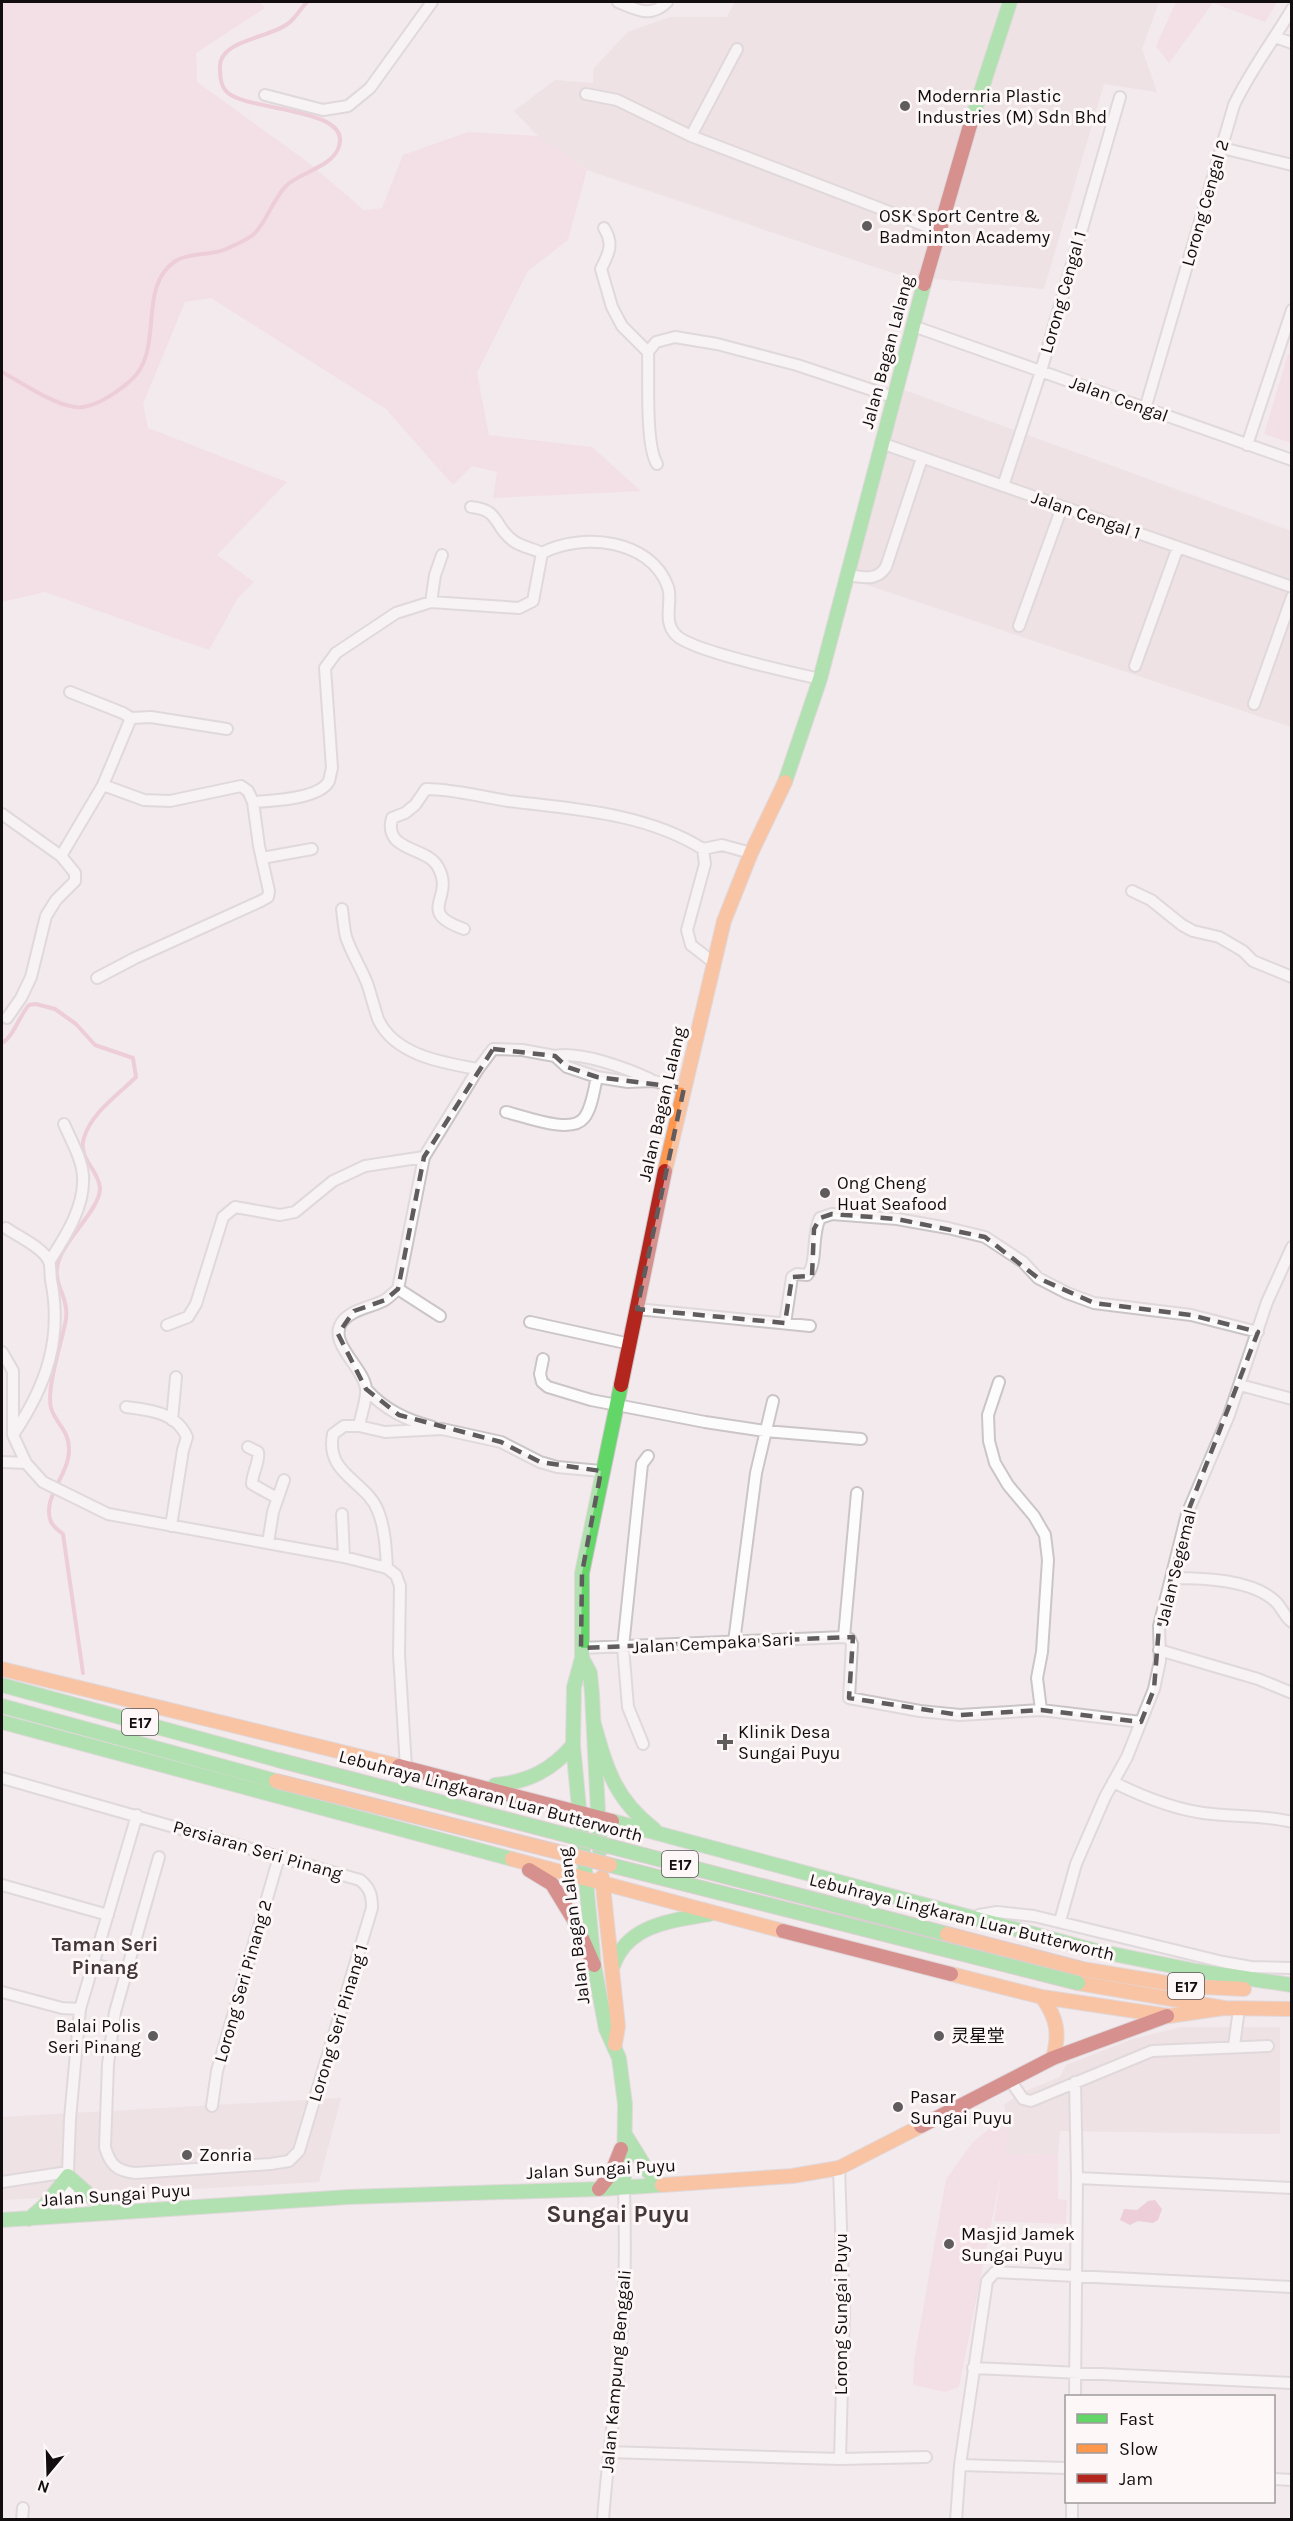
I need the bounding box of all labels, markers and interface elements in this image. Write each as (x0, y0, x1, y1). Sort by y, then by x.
place label: Modernria Plastic Industries (M) Sdn Bhd (917, 85, 1107, 128)
marker: Modernria Plastic Industries (M) Sdn Bhd (898, 99, 912, 113)
street label: Lorong Cengal 2 (1176, 137, 1234, 269)
place label: OSK Sport Centre & Badminton Academy (879, 205, 1051, 248)
marker: OSK Sport Centre & Badminton Academy (860, 219, 874, 233)
street label: Lorong Cengal 1 (1035, 228, 1091, 356)
street label: Jalan Bagan Lalang (856, 273, 918, 431)
street label: Jalan Cengal (1067, 371, 1171, 427)
street label: Jalan Cengal 1 (1029, 486, 1143, 544)
street label: Jalan Bagan Lalang (634, 1025, 690, 1183)
place label: Ong Cheng Huat Seafood (837, 1172, 947, 1215)
marker: Ong Cheng Huat Seafood (818, 1186, 832, 1200)
street label: Jalan Segemal (1151, 1507, 1201, 1627)
street label: Jalan Cempaka Sari (632, 1628, 794, 1658)
road number: E17 (122, 1709, 158, 1735)
place label: Klinik Desa Sungai Puyu (738, 1721, 841, 1764)
marker: Klinik Desa Sungai Puyu (716, 1733, 734, 1751)
street label: Lebuhraya Lingkaran Luar Butterworth (337, 1745, 645, 1847)
street label: Persiaran Seri Pinang (171, 1815, 345, 1885)
street label: Jalan Bagan Lalang (553, 1846, 595, 2006)
road number: E17 (662, 1851, 698, 1877)
street label: Lebuhraya Lingkaran Luar Butterworth (807, 1868, 1117, 1966)
street label: Lorong Seri Pinang 2 (209, 1897, 277, 2065)
district label: Taman Seri Pinang (52, 1933, 158, 1979)
street label: Lorong Seri Pinang 1 (304, 1942, 372, 2104)
road number: E17 (1168, 1973, 1204, 1999)
place label: Balai Polis Seri Pinang (48, 2015, 141, 2058)
place label: 灵星堂 (951, 2025, 1005, 2047)
marker: Balai Polis Seri Pinang (146, 2029, 160, 2043)
marker: 灵星堂 (932, 2029, 946, 2043)
place label: Pasar Sungai Puyu (910, 2086, 1013, 2129)
marker: Pasar Sungai Puyu (891, 2100, 905, 2114)
place label: Zonria (199, 2144, 252, 2166)
marker: Zonria (180, 2148, 194, 2162)
street label: Jalan Sungai Puyu (526, 2154, 676, 2184)
street label: Jalan Sungai Puyu (41, 2179, 191, 2211)
district label: Sungai Puyu (546, 2200, 690, 2228)
place label: Masjid Jamek Sungai Puyu (961, 2223, 1075, 2266)
street label: Lorong Sungai Puyu (830, 2233, 852, 2395)
marker: Masjid Jamek Sungai Puyu (942, 2237, 956, 2251)
street label: Jalan Kampung Benggali (596, 2269, 636, 2473)
legend (1065, 2395, 1275, 2503)
text: Fast (1119, 2408, 1154, 2430)
text: Slow (1119, 2438, 1158, 2460)
north arrow (18, 2443, 78, 2503)
text: Jam (1119, 2468, 1153, 2490)
text: N (35, 2476, 52, 2498)

